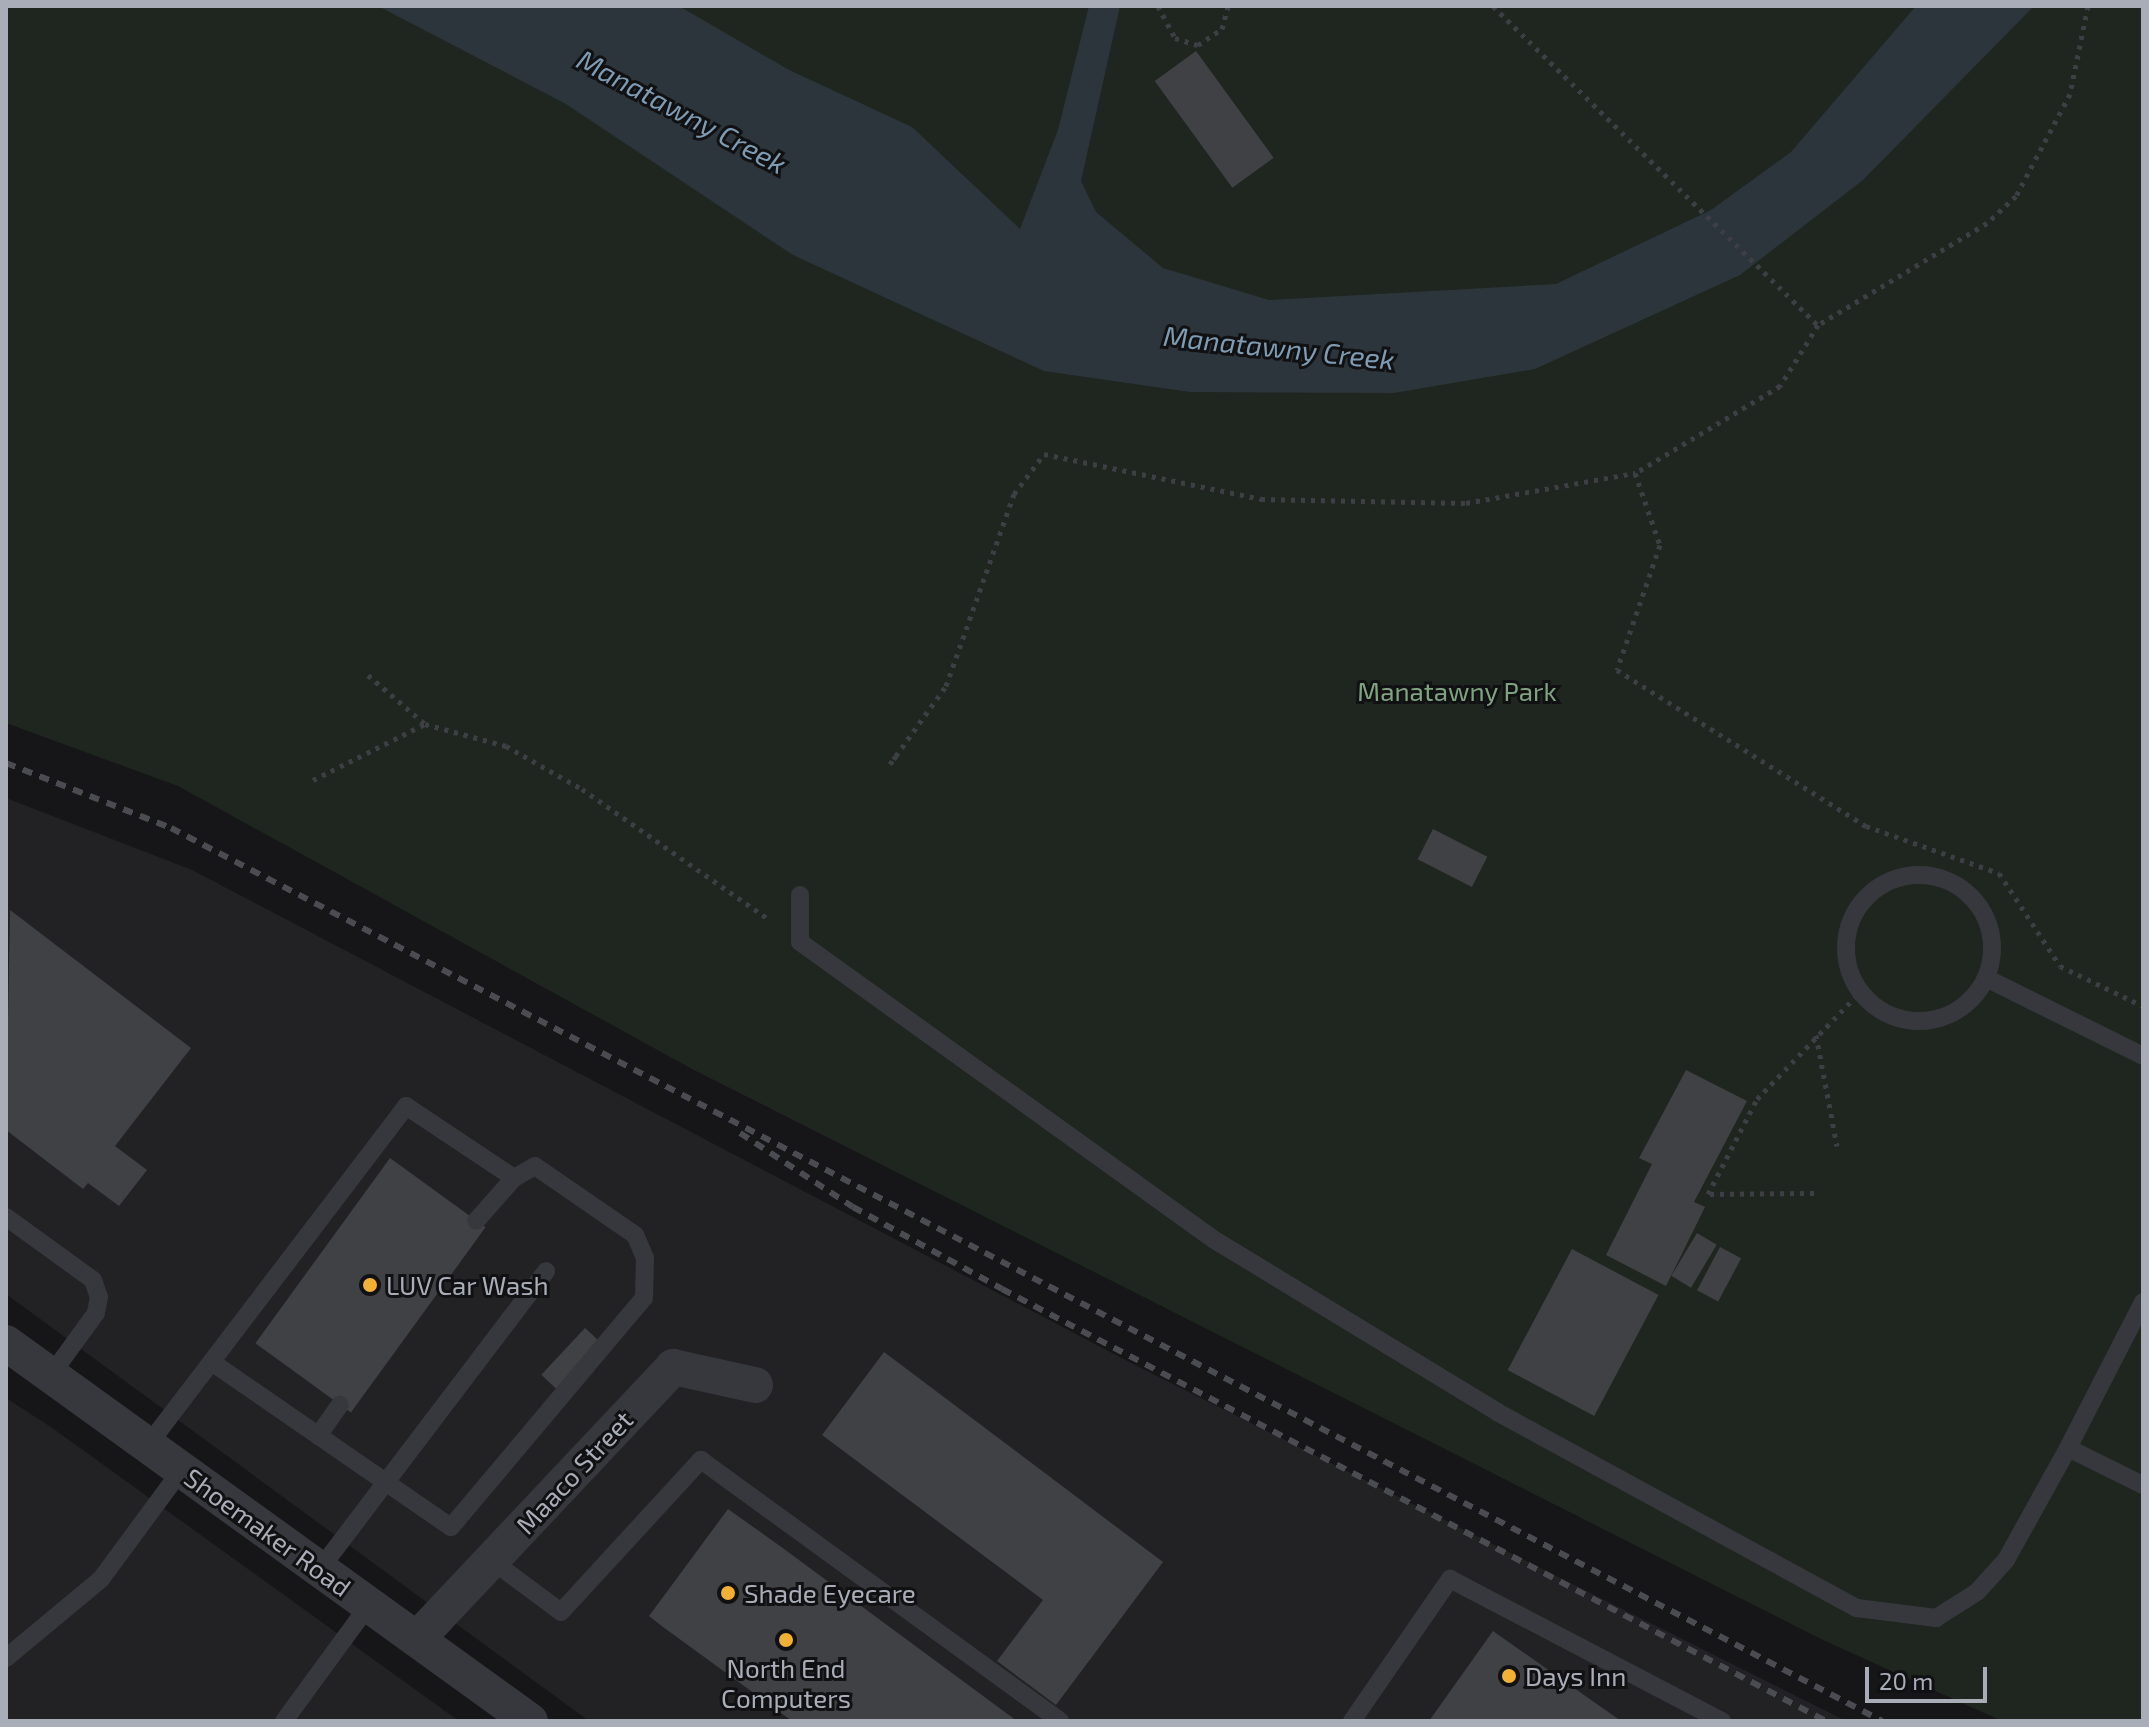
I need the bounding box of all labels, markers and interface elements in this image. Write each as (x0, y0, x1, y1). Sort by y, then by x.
water label: Manatawny Creek (572, 42, 792, 180)
water label: Manatawny Creek (1162, 318, 1396, 376)
park label: Manatawny Park (1357, 675, 1557, 707)
place label: LUV Car Wash (386, 1269, 550, 1301)
marker: LUV Car Wash (361, 1276, 379, 1294)
street label: Maaco Street (509, 1404, 639, 1540)
street label: Shoemaker Road (179, 1461, 357, 1603)
place label: Shade Eyecare (744, 1577, 916, 1609)
marker: Shade Eyecare (719, 1584, 737, 1602)
marker: North End Computers (777, 1631, 795, 1649)
scale bar (1869, 1651, 1991, 1701)
place label: North End Computers (721, 1652, 851, 1714)
place label: Days Inn (1525, 1660, 1626, 1692)
text: 20 m (1879, 1666, 1933, 1695)
marker: Days Inn (1500, 1667, 1518, 1685)

